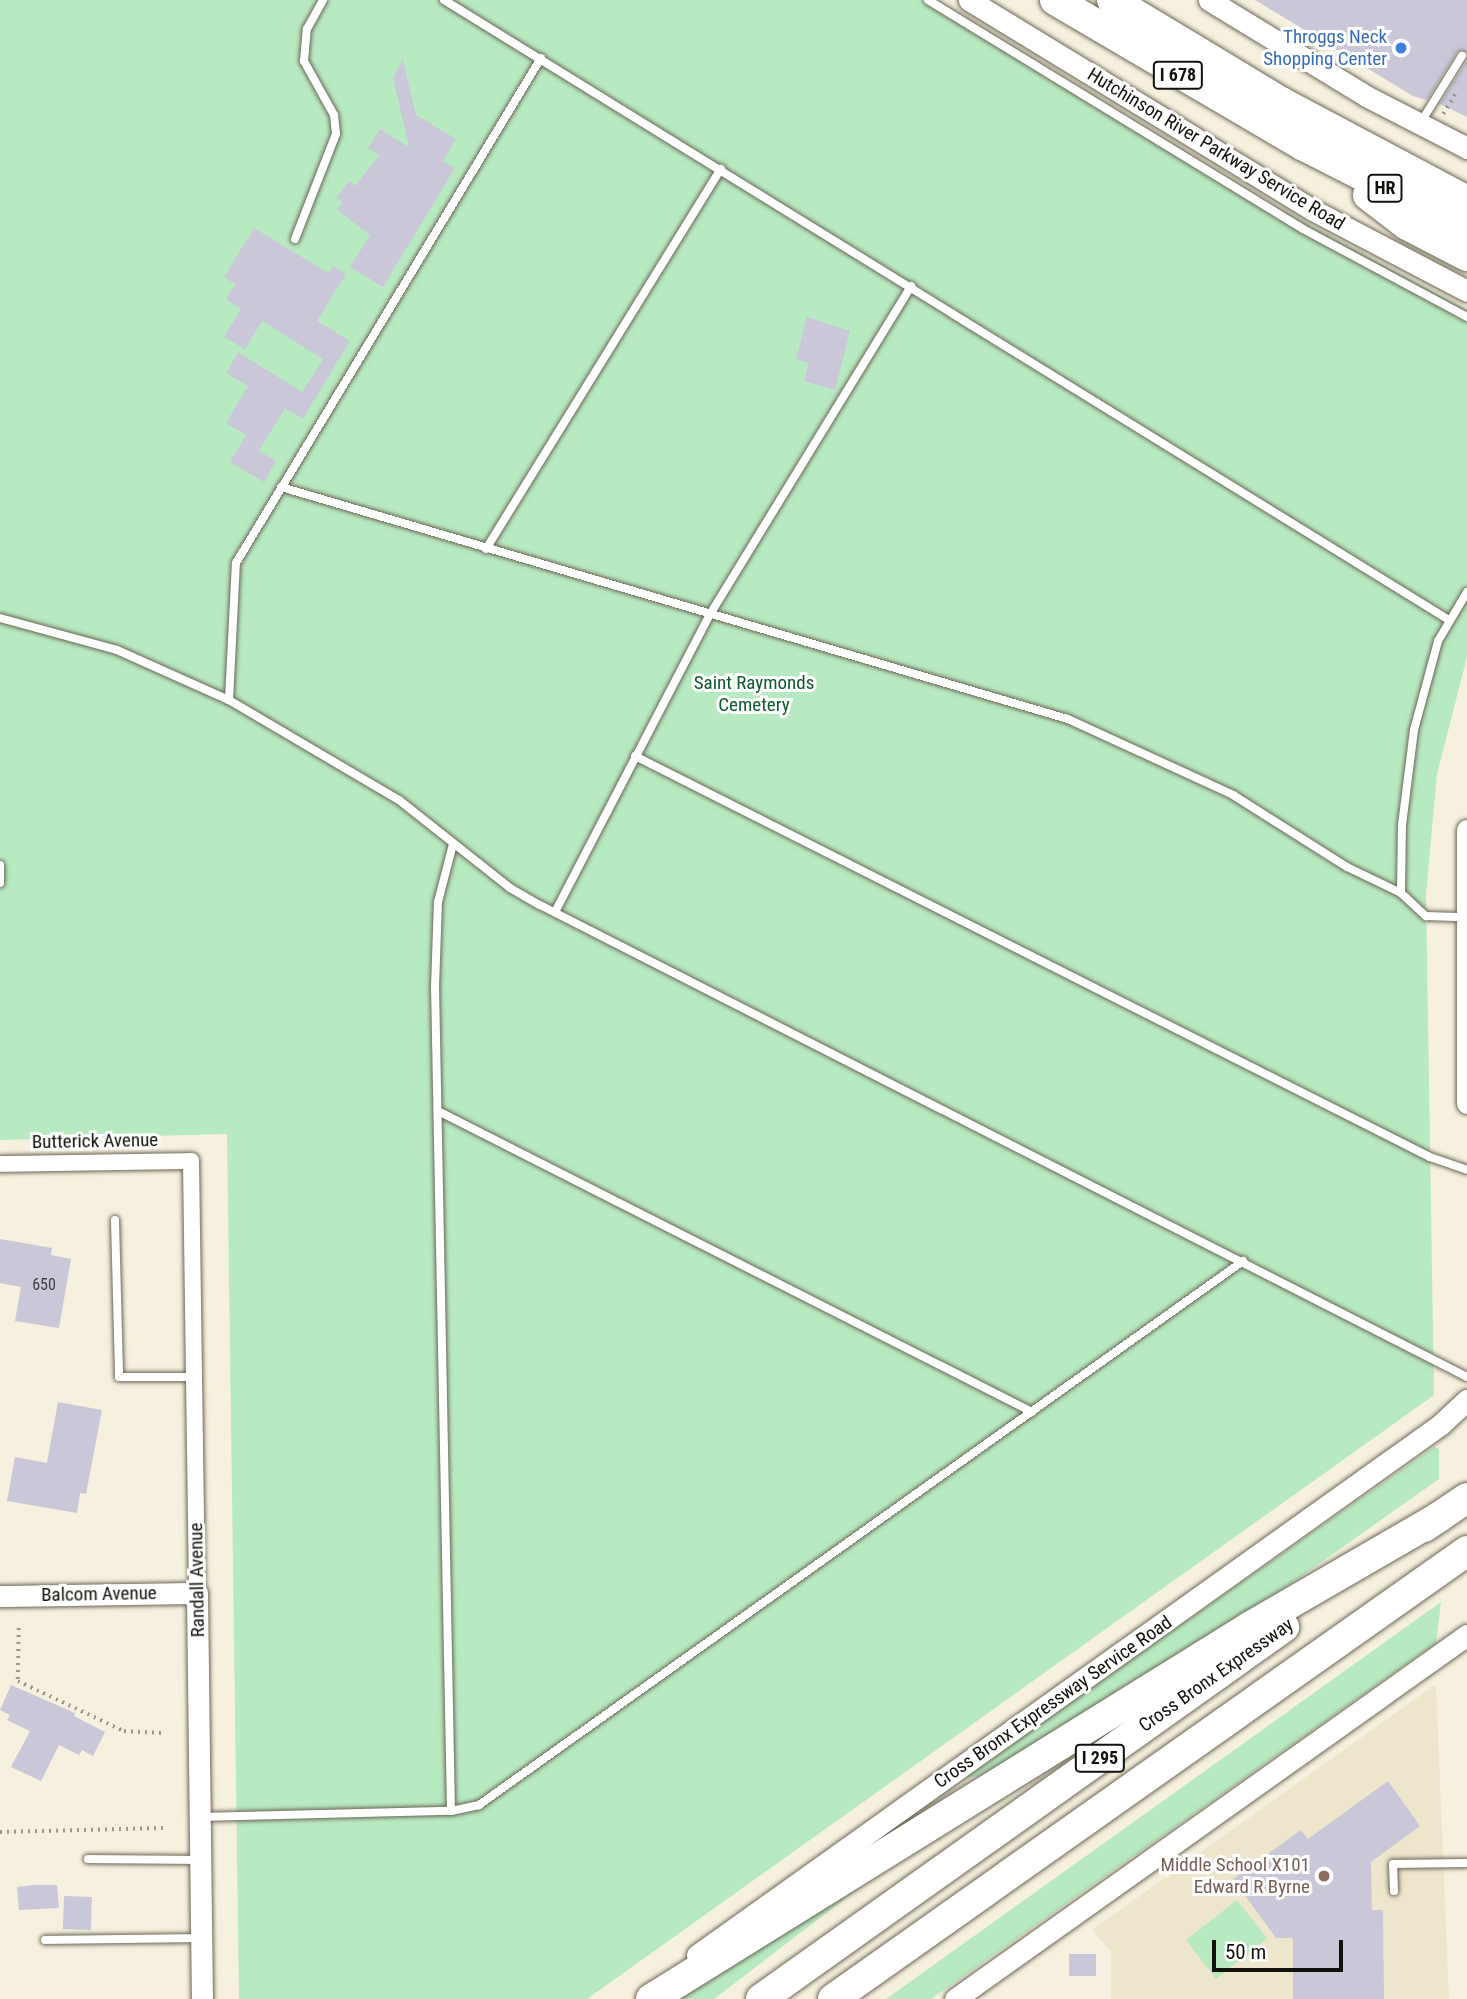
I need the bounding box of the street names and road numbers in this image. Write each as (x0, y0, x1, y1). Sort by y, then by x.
road number: I 678 (1152, 60, 1204, 90)
street label: Hutchinson River Parkway Service Road (1083, 63, 1349, 235)
road number: HR (1366, 174, 1404, 202)
street label: Butterick Avenue (32, 1129, 158, 1153)
street label: Randall Avenue (185, 1522, 209, 1638)
street label: Balcom Avenue (41, 1582, 157, 1606)
street label: Cross Bronx Expressway Service Road (930, 1611, 1176, 1793)
street label: Cross Bronx Expressway (1134, 1613, 1298, 1737)
road number: I 295 (1074, 1744, 1126, 1772)

